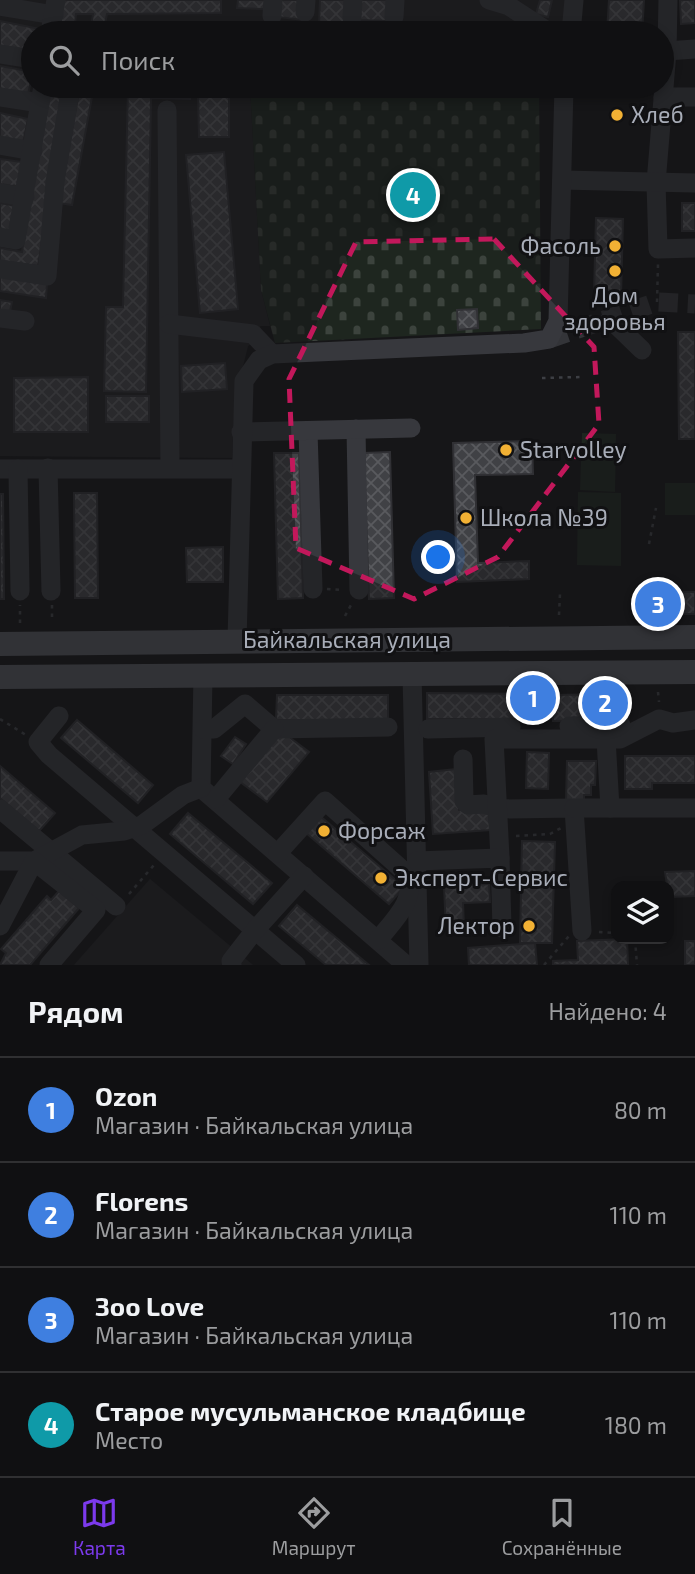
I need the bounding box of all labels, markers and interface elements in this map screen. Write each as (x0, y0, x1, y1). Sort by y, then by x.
search box (21, 21, 674, 98)
icon: search (45, 41, 83, 79)
text: Поиск (101, 44, 175, 75)
place label: Хлеб (631, 100, 684, 128)
marker: Хлеб (609, 107, 625, 123)
pin: 4 (390, 169, 436, 221)
place label: Фасоль (521, 231, 601, 259)
marker: Фасоль (607, 238, 623, 254)
marker: Дом здоровья (607, 263, 623, 279)
place label: Дом здоровья (564, 281, 666, 335)
place label: Starvolley (520, 435, 627, 463)
marker: Starvolley (498, 442, 514, 458)
place label: Школа №39 (480, 503, 608, 531)
marker: Школа №39 (458, 510, 474, 526)
your location (421, 540, 455, 574)
pin: 3 (635, 578, 681, 630)
street label: Байкальская улица (243, 625, 451, 654)
pin: 1 (510, 672, 556, 724)
pin: 2 (582, 677, 628, 729)
place label: Форсаж (338, 816, 426, 844)
marker: Форсаж (316, 823, 332, 839)
place label: Эксперт-Сервис (395, 863, 568, 891)
marker: Эксперт-Сервис (373, 870, 389, 886)
map controls (611, 881, 674, 944)
button: layers (611, 881, 674, 944)
place label: Лектор (438, 911, 515, 939)
marker: Лектор (521, 918, 537, 934)
text: Рядом (28, 993, 124, 1029)
text: Найдено: 4 (548, 997, 667, 1025)
text: Ozon (95, 1080, 157, 1111)
text: 1 (46, 1096, 56, 1124)
text: 80 m (614, 1096, 667, 1124)
text: Магазин · Байкальская улица (95, 1111, 413, 1139)
text: Florens (95, 1185, 188, 1216)
text: 2 (44, 1201, 58, 1229)
text: 110 m (610, 1201, 667, 1229)
text: Магазин · Байкальская улица (95, 1216, 413, 1244)
text: Зоо Love (95, 1290, 204, 1321)
text: 3 (44, 1306, 58, 1334)
text: 110 m (610, 1306, 667, 1334)
text: Магазин · Байкальская улица (95, 1321, 413, 1349)
text: Старое мусульманское кладбище (95, 1395, 526, 1426)
text: 4 (44, 1411, 58, 1439)
text: 180 m (605, 1411, 667, 1439)
text: Место (95, 1426, 163, 1454)
tab: Карта (73, 1494, 126, 1559)
tab: Маршрут (272, 1494, 356, 1559)
tab: Сохранённые (502, 1494, 622, 1559)

